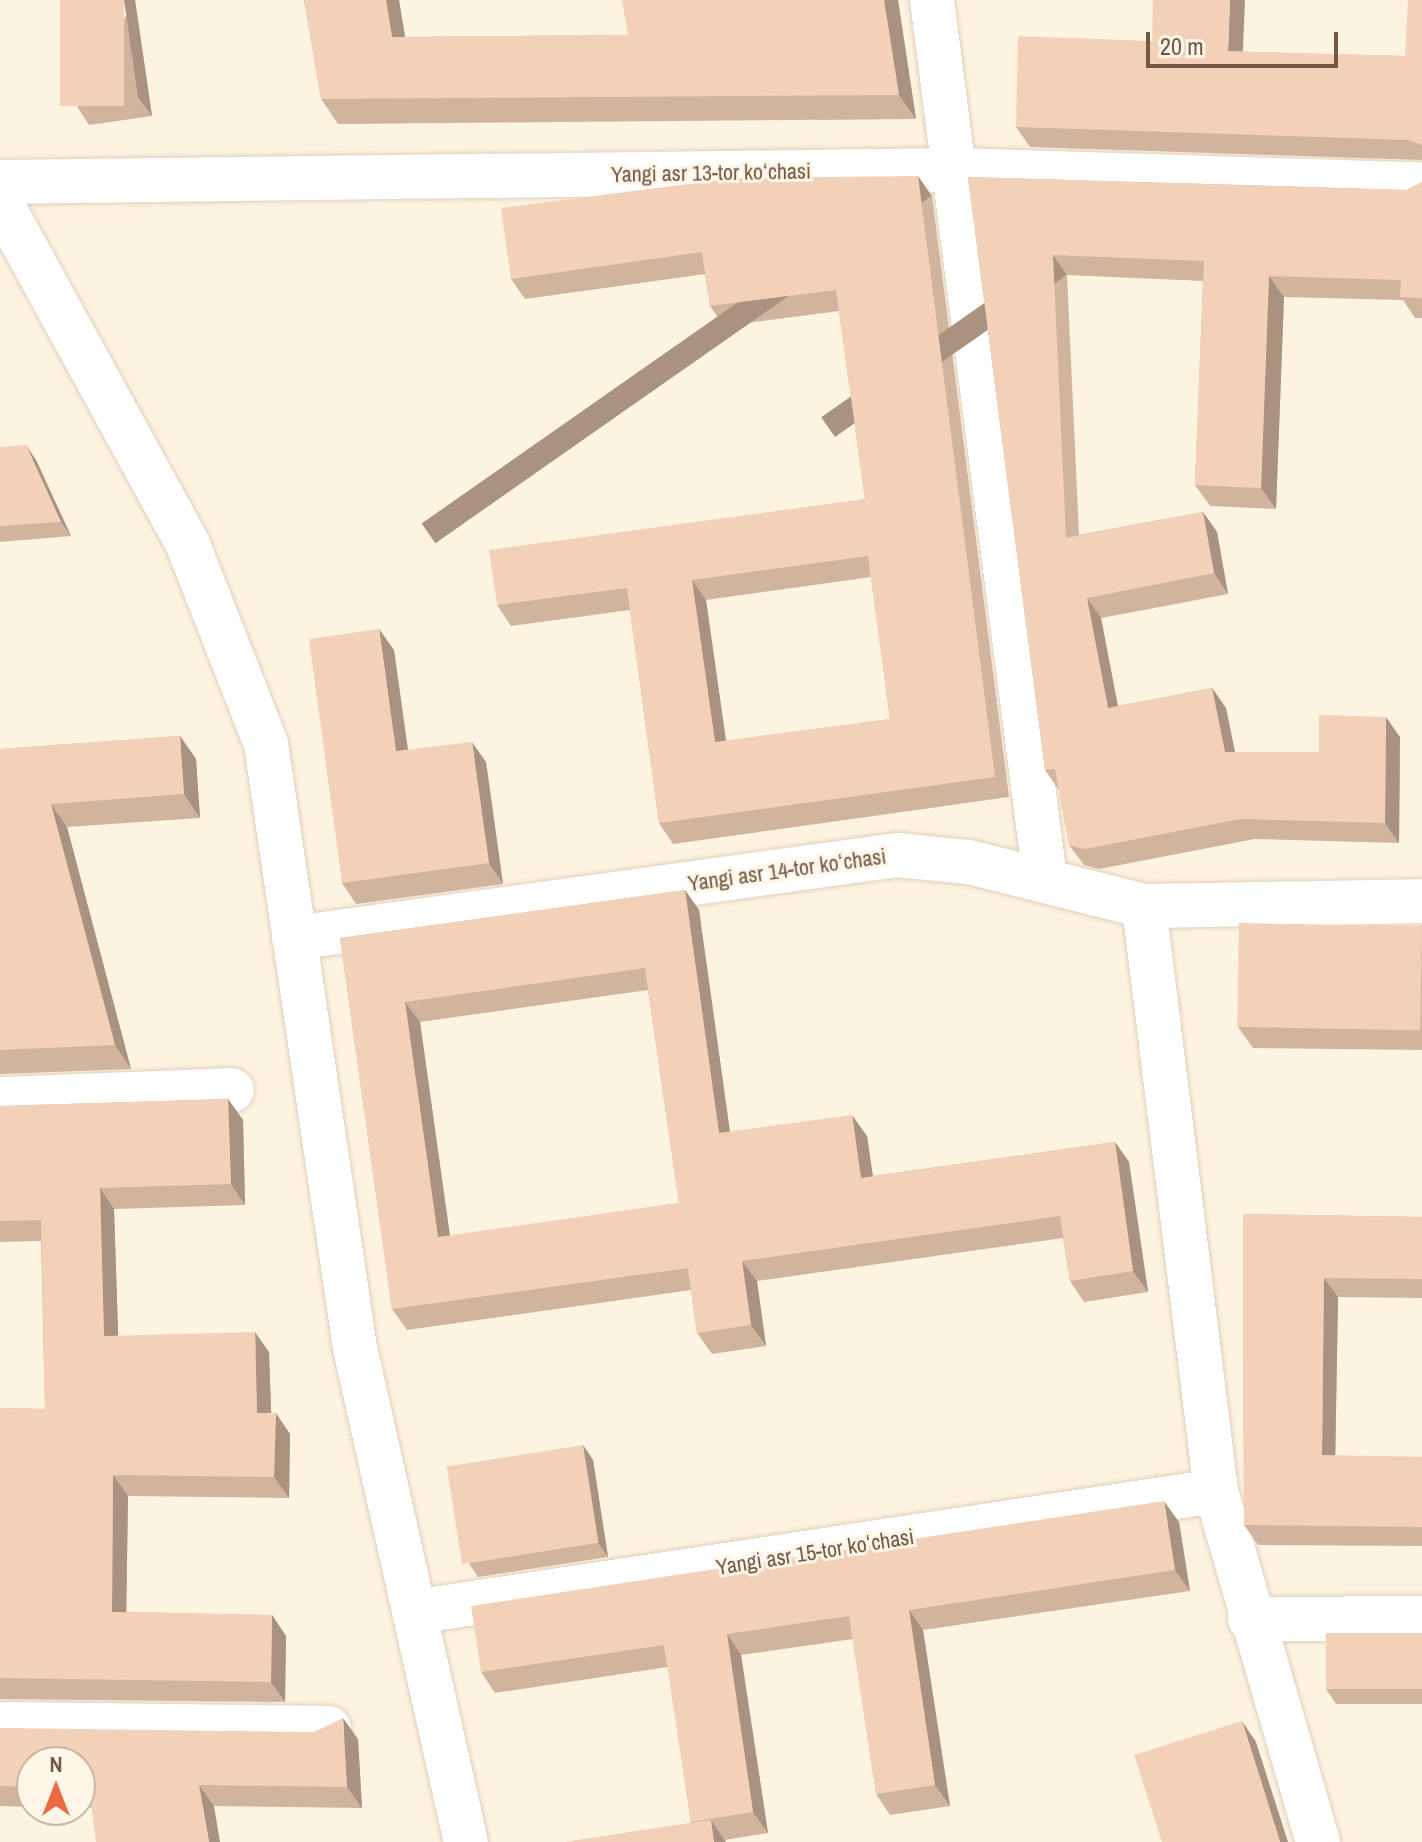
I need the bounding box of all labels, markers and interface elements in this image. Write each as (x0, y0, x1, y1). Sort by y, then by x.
scale bar (1150, 16, 1342, 66)
text: 20 m (1160, 30, 1204, 62)
street label: Yangi asr 13-tor koʻchasi (611, 158, 811, 188)
street label: Yangi asr 14-tor koʻchasi (686, 843, 888, 897)
street label: Yangi asr 15-tor koʻchasi (714, 1523, 916, 1581)
north arrow (16, 1746, 96, 1826)
text: N (49, 1749, 63, 1779)

